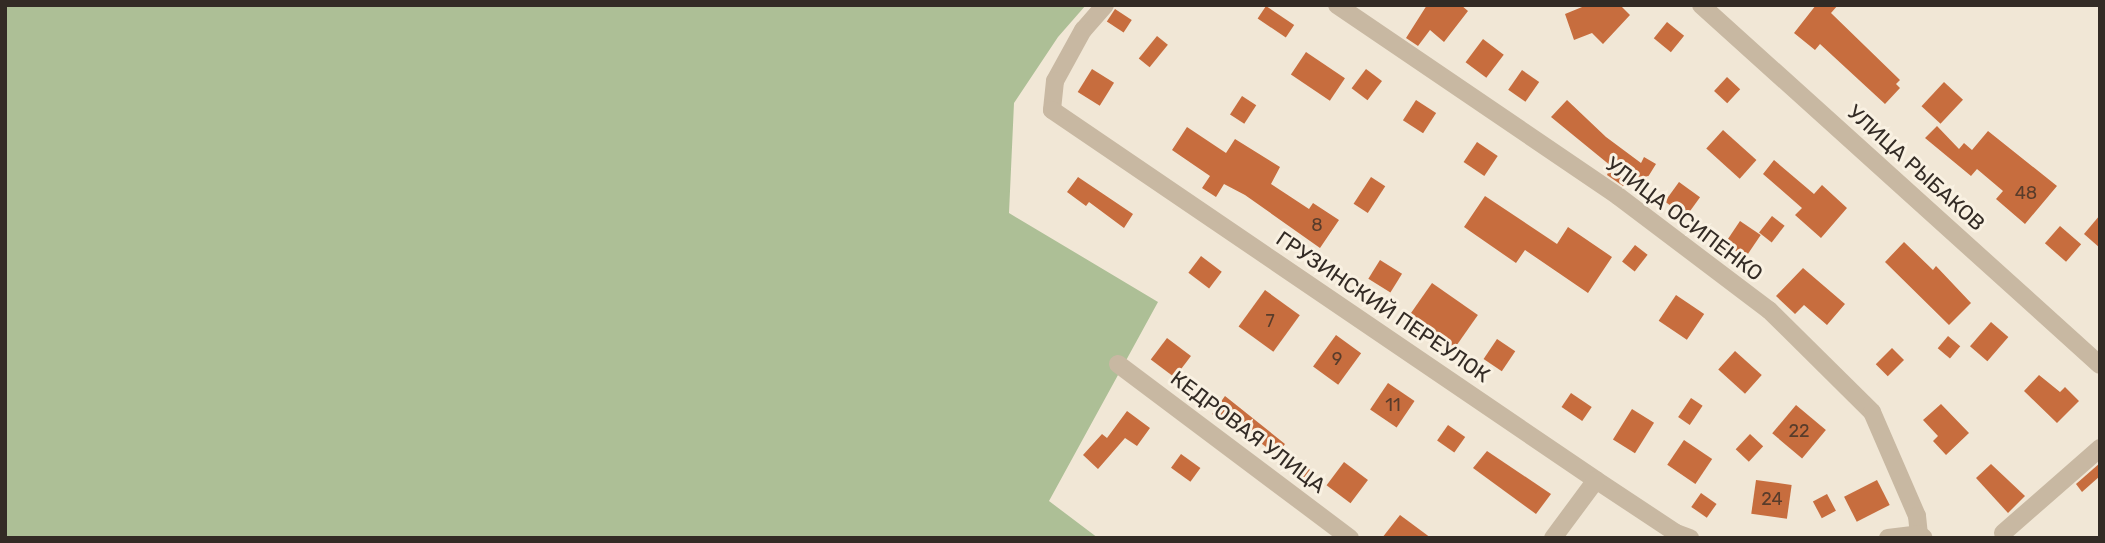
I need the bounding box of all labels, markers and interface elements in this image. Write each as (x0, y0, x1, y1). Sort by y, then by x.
street label: УЛИЦА РЫБАКОВ (1842, 100, 1990, 236)
street label: УЛИЦА ОСИПЕНКО (1600, 152, 1768, 286)
house number: 48 (2015, 182, 2037, 204)
house number: 8 (1311, 214, 1323, 236)
street label: ГРУЗИНСКИЙ ПЕРЕУЛОК (1271, 226, 1495, 388)
house number: 7 (1265, 310, 1275, 332)
house number: 9 (1332, 348, 1342, 370)
street label: КЕДРОВАЯ УЛИЦА (1166, 366, 1330, 498)
house number: 11 (1385, 394, 1401, 416)
house number: 22 (1788, 420, 1810, 442)
house number: 24 (1761, 488, 1783, 510)

